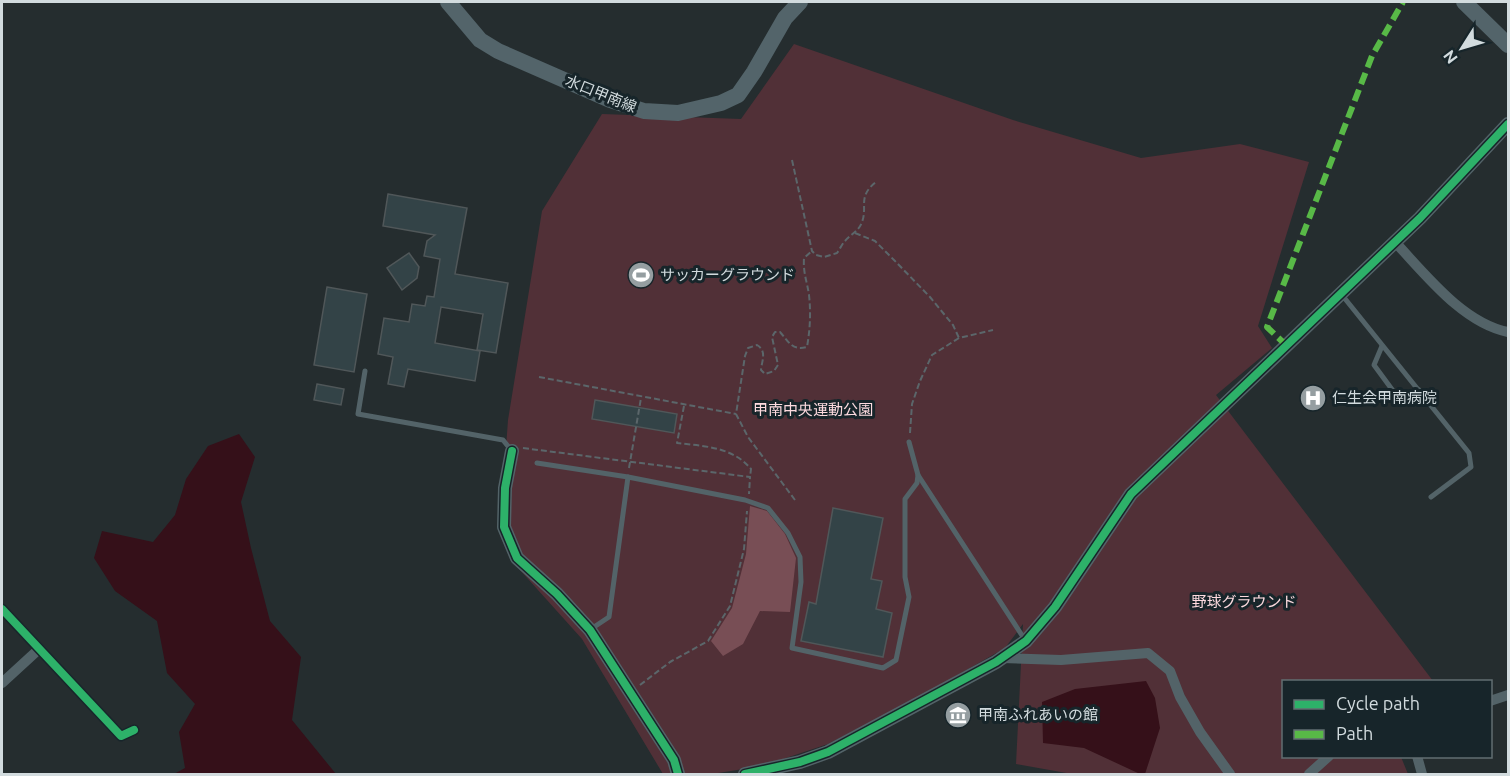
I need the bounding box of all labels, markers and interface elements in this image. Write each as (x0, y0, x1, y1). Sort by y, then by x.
north arrow (1432, 18, 1492, 78)
text: N (1439, 47, 1461, 67)
street label: 水口甲南線 (563, 72, 639, 115)
sports icon: サッカーグラウンド (626, 260, 656, 290)
place label: サッカーグラウンド (660, 266, 795, 283)
hospital icon: 仁生会甲南病院 (1298, 383, 1328, 413)
place label: 仁生会甲南病院 (1332, 389, 1437, 406)
park label: 甲南中央運動公園 (753, 401, 873, 418)
park label: 野球グラウンド (1191, 593, 1297, 610)
legend (1282, 680, 1492, 758)
text: Cycle path (1336, 693, 1420, 713)
museum icon: 甲南ふれあいの館 (943, 700, 973, 730)
place label: 甲南ふれあいの館 (978, 706, 1098, 723)
text: Path (1336, 723, 1373, 743)

